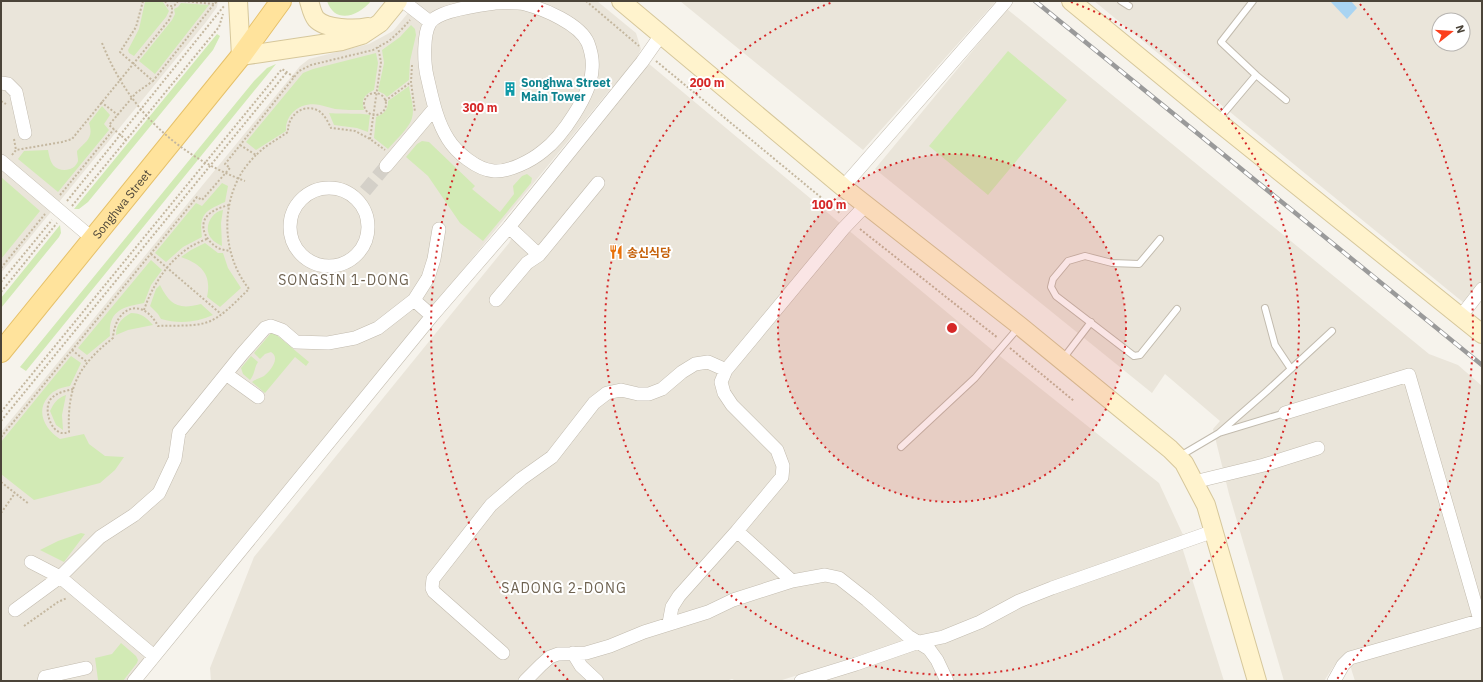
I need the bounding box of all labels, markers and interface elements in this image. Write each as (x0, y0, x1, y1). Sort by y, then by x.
north arrow (1431, 12, 1471, 52)
text: N (1453, 23, 1468, 35)
place label: Songhwa Street Main Tower (521, 75, 611, 104)
text: 200 m (689, 75, 725, 90)
building icon: Songhwa Street Main Tower (502, 81, 518, 97)
text: 300 m (462, 100, 498, 115)
street label: Songhwa Street (89, 166, 154, 241)
text: 100 m (811, 197, 847, 212)
restaurant icon: 송신식당 (608, 244, 624, 260)
place label: 송신식당 (627, 245, 671, 260)
district label: SONGSIN 1-DONG (278, 271, 410, 289)
centre of rings (945, 321, 959, 335)
district label: SADONG 2-DONG (501, 579, 627, 597)

